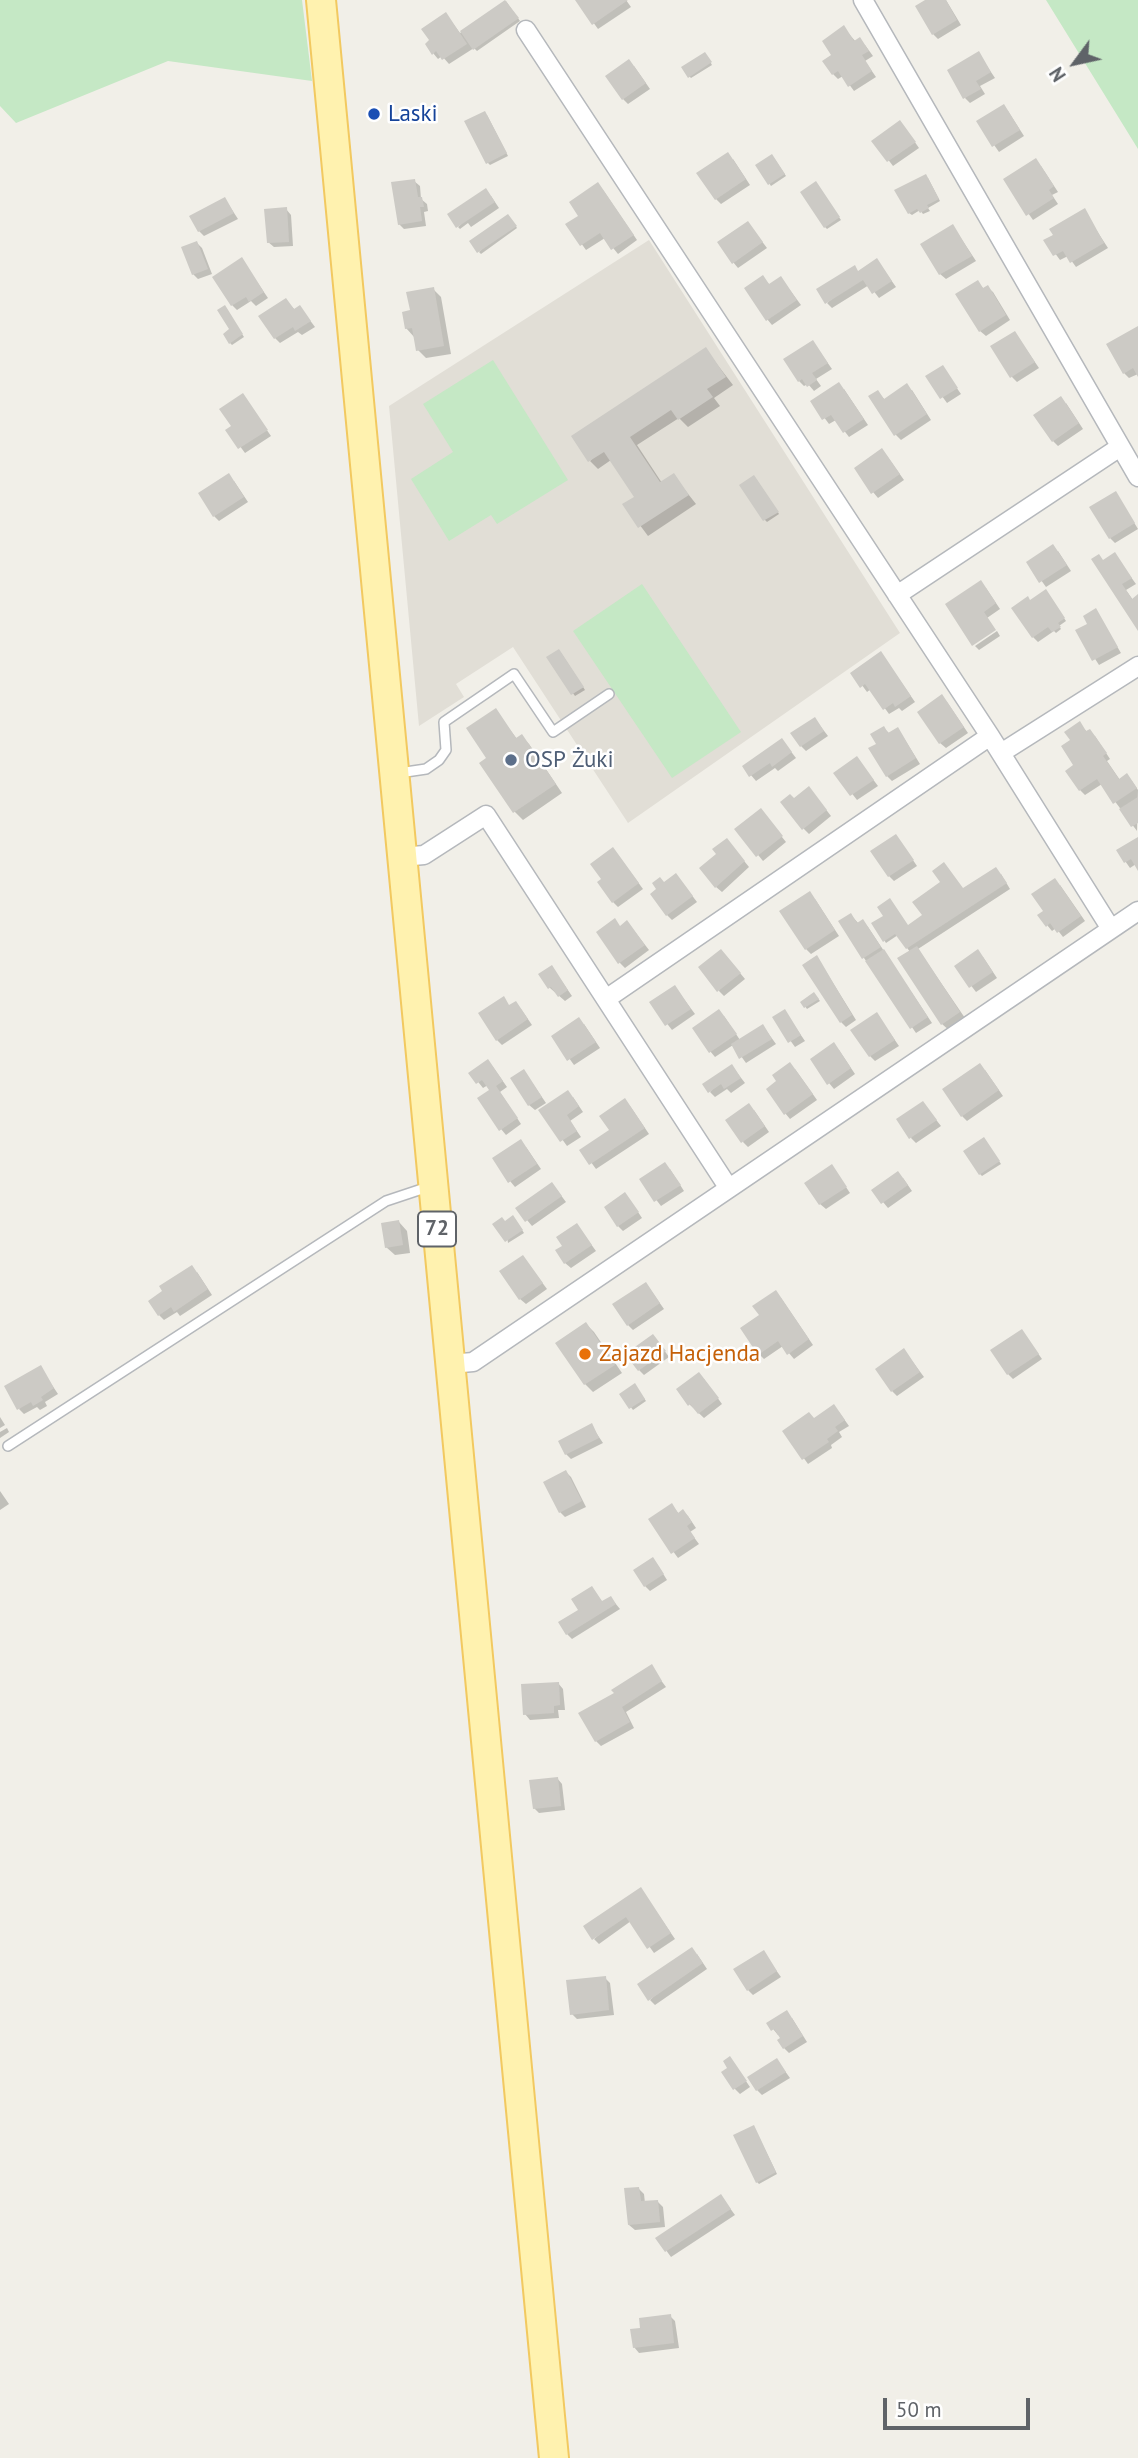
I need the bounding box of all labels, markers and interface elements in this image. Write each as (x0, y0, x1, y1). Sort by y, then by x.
north arrow (1040, 28, 1110, 98)
text: N (1044, 63, 1071, 86)
place label: Laski (388, 100, 438, 128)
marker: Laski (366, 106, 382, 122)
place label: OSP Żuki (525, 746, 614, 774)
marker: OSP Żuki (503, 752, 519, 768)
road number: 72 (418, 1212, 456, 1246)
place label: Zajazd Hacjenda (599, 1340, 760, 1368)
marker: Zajazd Hacjenda (577, 1346, 593, 1362)
scale bar (886, 2384, 1033, 2428)
text: 50 m (896, 2396, 942, 2423)

